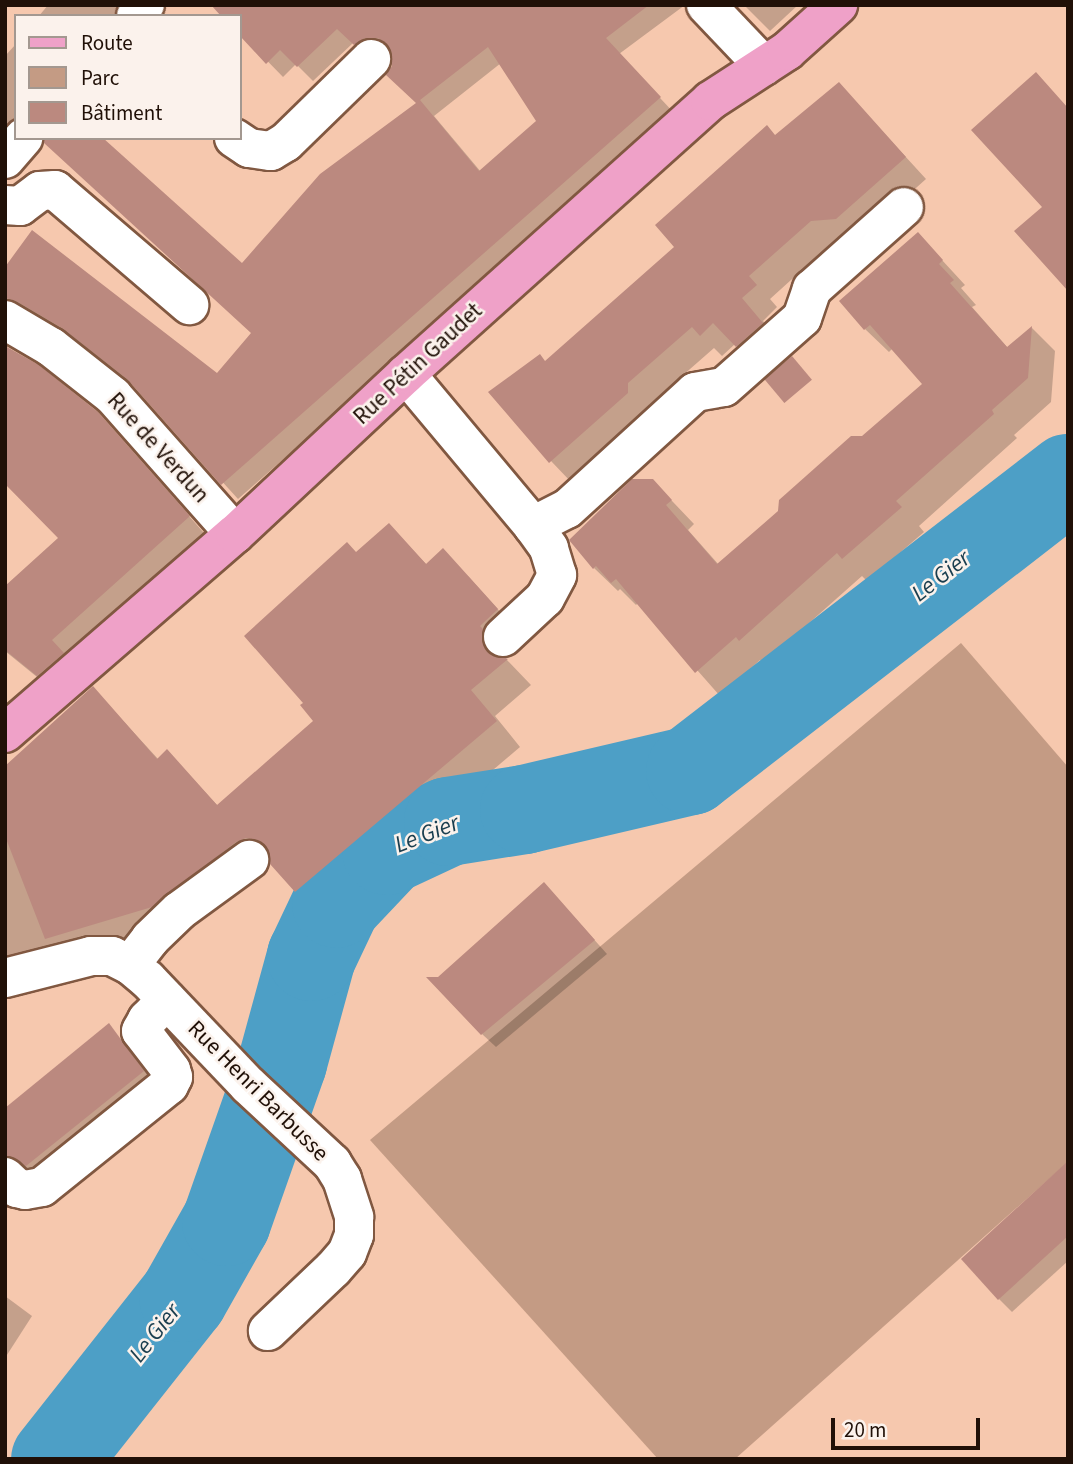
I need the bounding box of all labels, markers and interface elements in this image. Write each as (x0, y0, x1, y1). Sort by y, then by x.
legend (14, 14, 242, 140)
text: Route (81, 28, 133, 58)
text: Parc (81, 63, 119, 93)
text: Bâtiment (81, 98, 162, 128)
street label: Rue Pétin Gaudet (348, 297, 488, 431)
street label: Rue de Verdun (101, 387, 215, 509)
water label: Le Gier (906, 544, 976, 608)
water label: Le Gier (391, 809, 463, 859)
street label: Rue Henri Barbusse (182, 1015, 334, 1167)
water label: Le Gier (123, 1298, 187, 1368)
scale bar (835, 1404, 984, 1448)
text: 20 m (844, 1415, 886, 1445)

